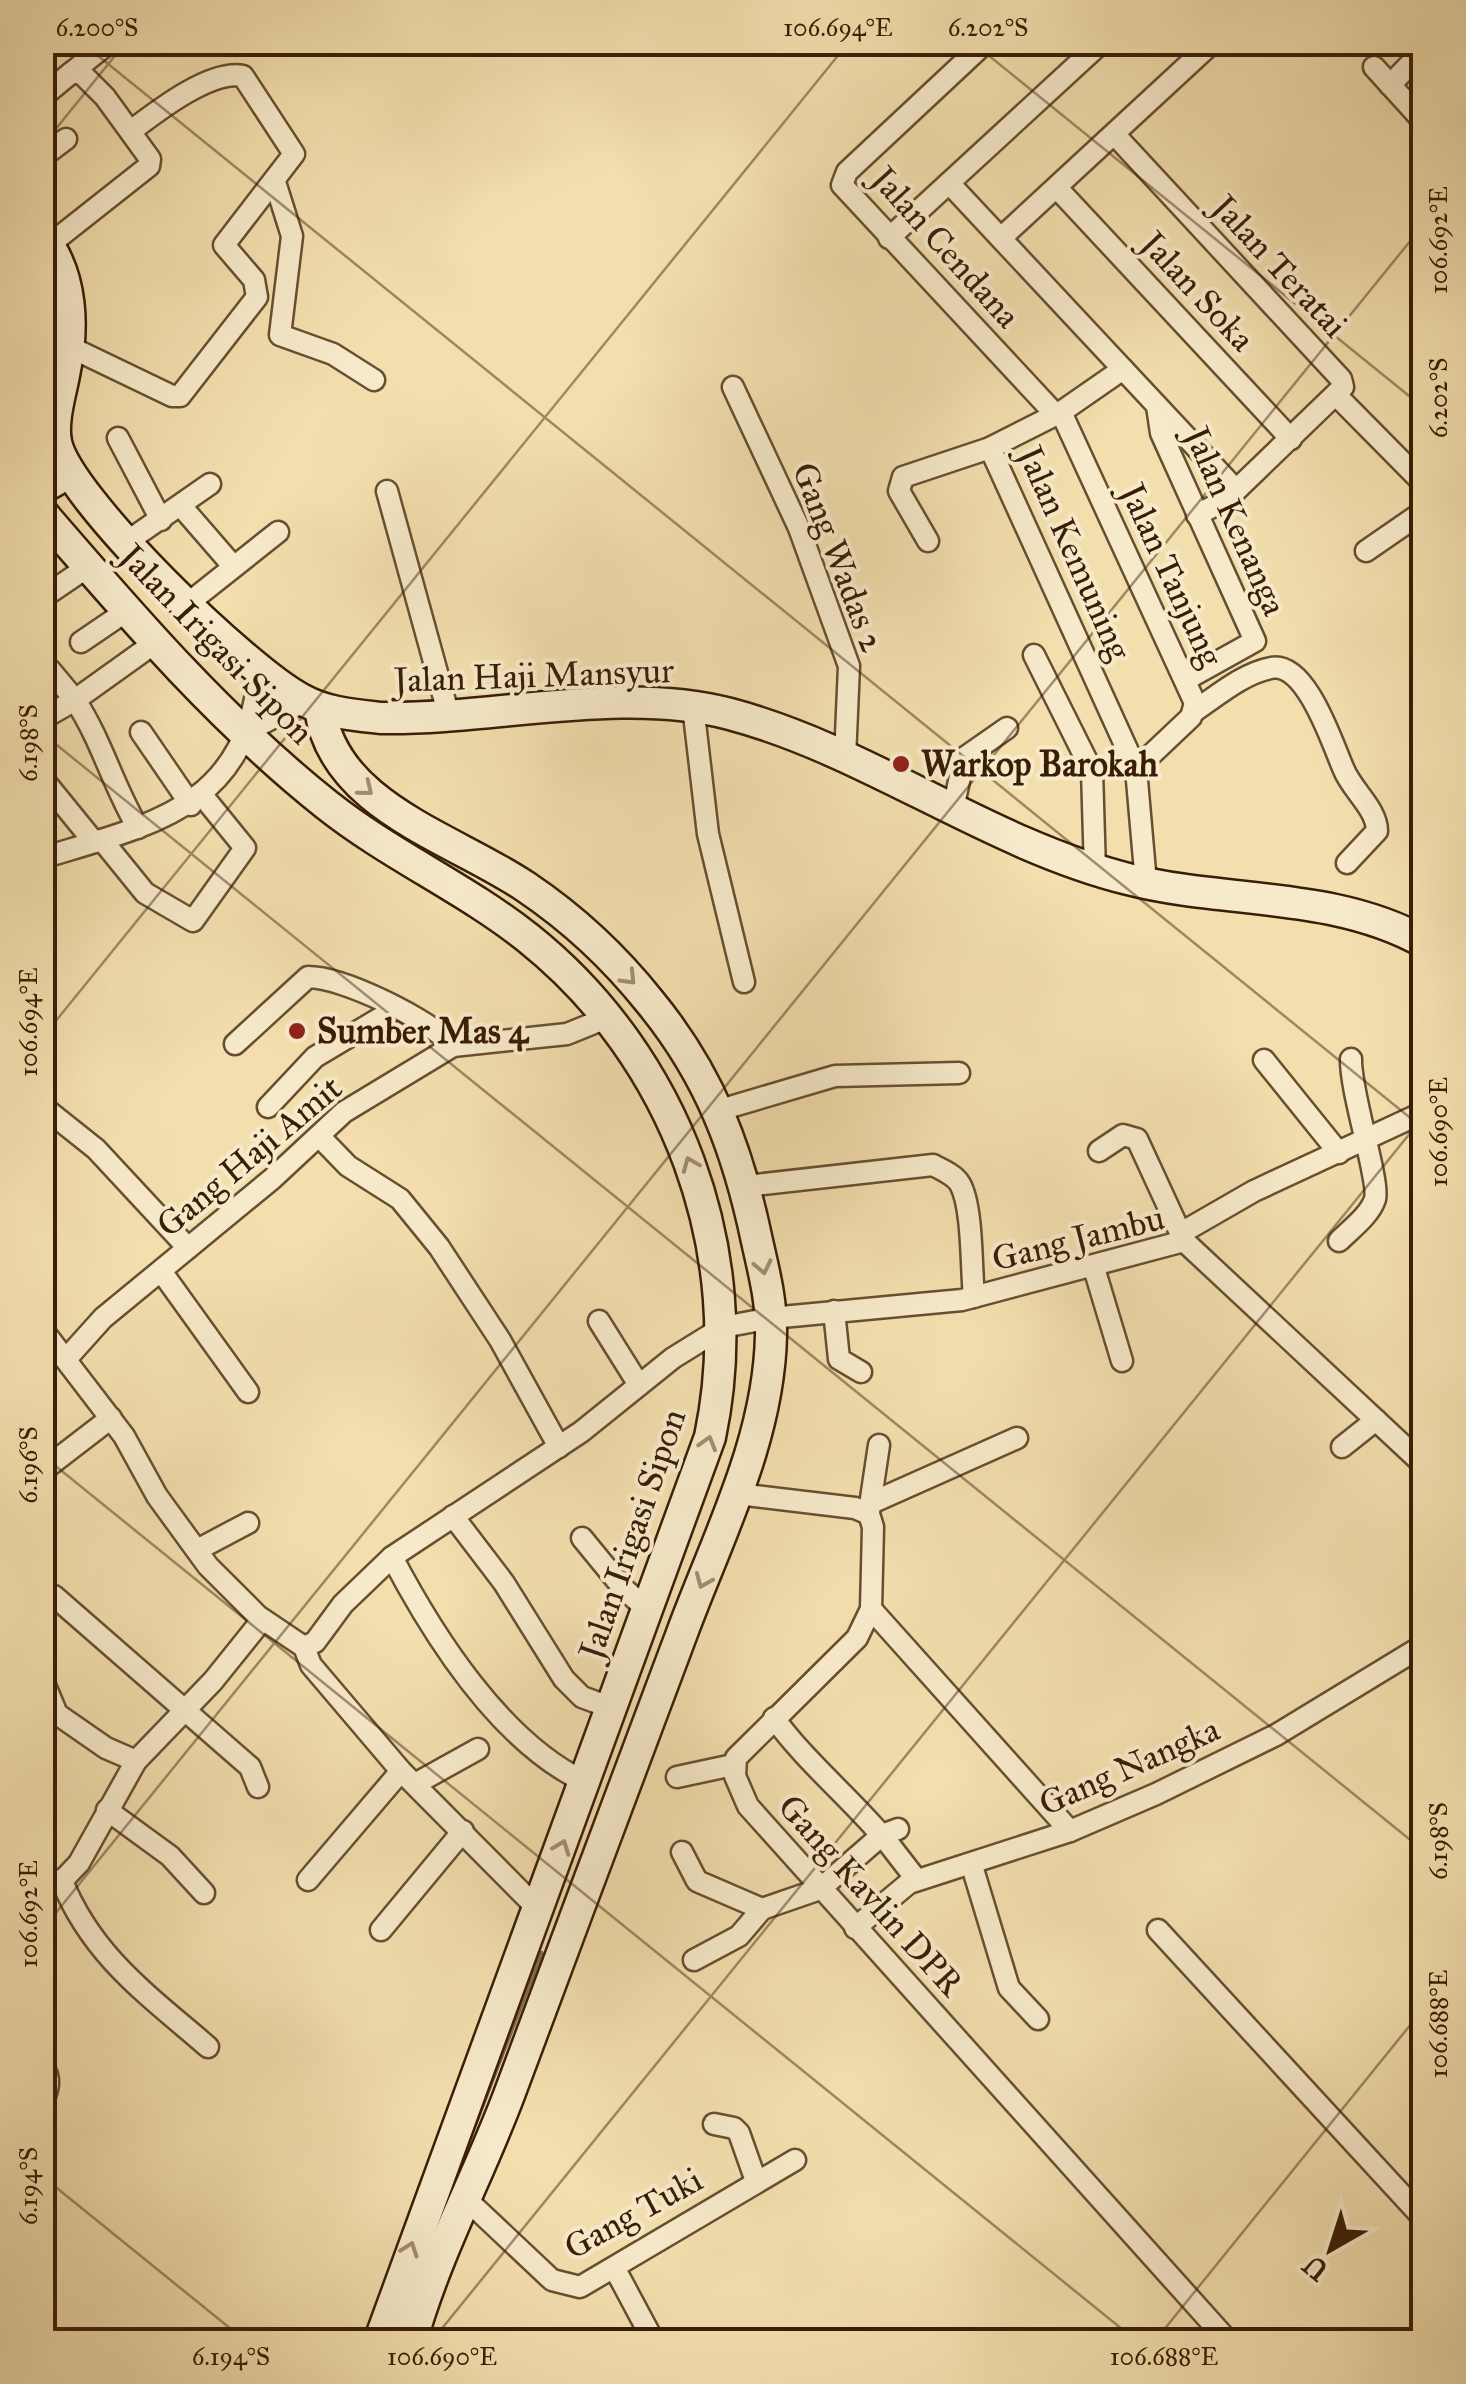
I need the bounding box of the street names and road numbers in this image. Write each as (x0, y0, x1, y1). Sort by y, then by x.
street label: Jalan Cendana (859, 155, 1029, 337)
street label: Jalan Teratai (1200, 183, 1357, 347)
street label: Jalan Soka (1129, 220, 1264, 360)
street label: Jalan Kenanga (1173, 417, 1296, 622)
street label: Jalan Kemuning (1007, 436, 1141, 667)
street label: Gang Wadas 2 (783, 456, 895, 659)
street label: Jalan Tanjung (1109, 473, 1233, 674)
street label: Jalan Irigasi Sipon (107, 532, 323, 753)
street label: Jalan Haji Mansyur (389, 649, 676, 702)
street label: Gang Haji Amit (148, 1066, 351, 1246)
street label: Gang Jambu (988, 1196, 1169, 1281)
street label: Jalan Irigasi Sipon (568, 1403, 695, 1669)
street label: Gang Nangka (1032, 1707, 1226, 1825)
street label: Gang Kavlin DPR (769, 1786, 973, 2006)
street label: Gang Tuki (557, 2158, 710, 2269)

